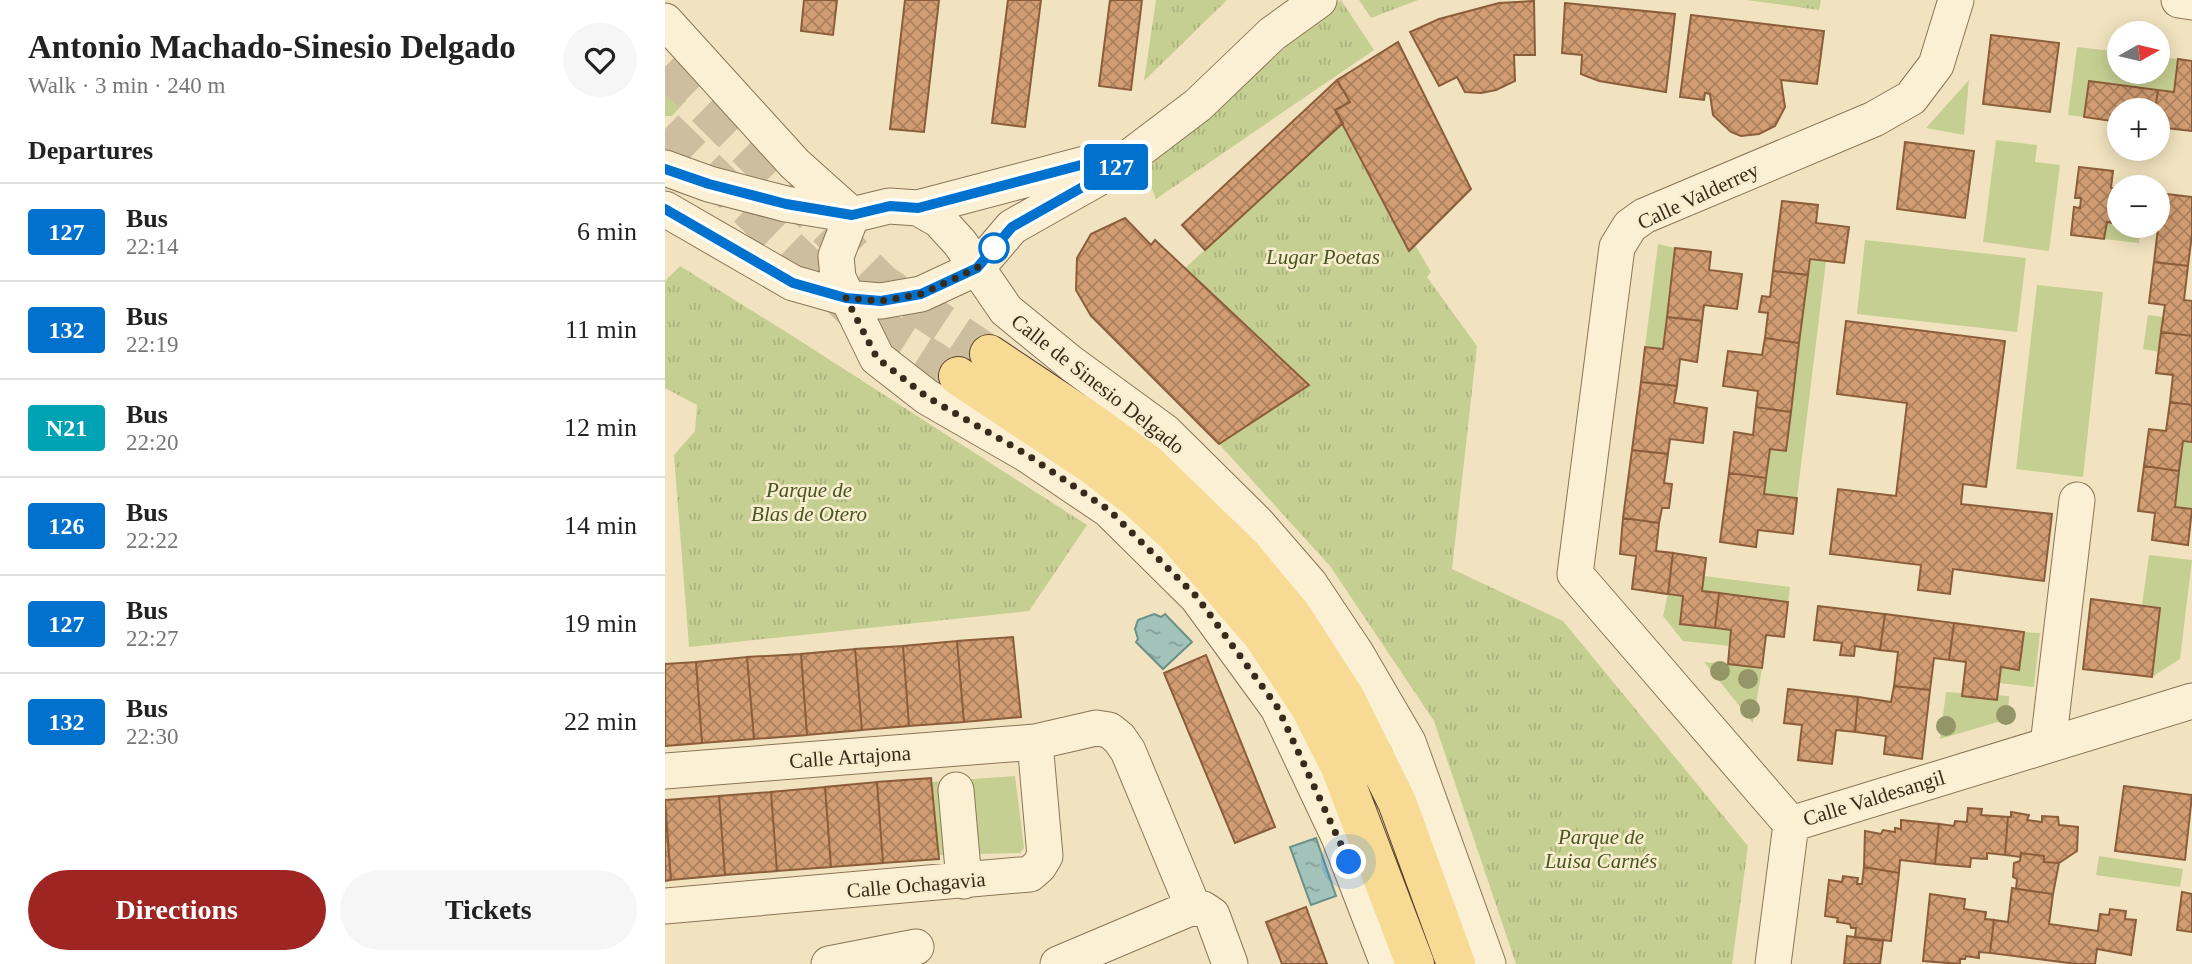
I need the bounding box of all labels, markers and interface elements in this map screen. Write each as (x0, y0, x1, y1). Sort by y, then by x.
north arrow (2107, 21, 2170, 84)
map controls (2107, 21, 2170, 238)
button: heart (563, 23, 637, 97)
text: Antonio Machado-Sinesio Delgado (28, 29, 516, 65)
text: Walk · 3 min · 240 m (28, 73, 225, 98)
button: + (2107, 98, 2170, 161)
text: Departures (28, 136, 153, 165)
line badge: 127 (1076, 144, 1156, 190)
text: 127 (1098, 154, 1134, 180)
street label: Calle Valderrey (1634, 157, 1763, 235)
button: − (2107, 175, 2170, 238)
text: Bus (126, 204, 168, 233)
text: 6 min (577, 217, 637, 246)
text: 127 (49, 219, 85, 245)
unlabelled marker (979, 233, 1009, 263)
text: 22:14 (126, 234, 178, 259)
park label: Lugar Poetas (1265, 245, 1380, 269)
text: Bus (126, 302, 168, 331)
street label: Calle de Sinesio Delgado (1007, 309, 1189, 459)
text: 11 min (565, 315, 637, 344)
text: 132 (49, 317, 85, 343)
text: 22:19 (126, 332, 178, 357)
text: Bus (126, 400, 168, 429)
text: 12 min (564, 413, 637, 442)
text: N21 (46, 415, 87, 441)
text: 22:20 (126, 430, 178, 455)
park label: Parque de Blas de Otero (751, 478, 867, 526)
text: Bus (126, 498, 168, 527)
text: 14 min (564, 511, 637, 540)
text: 126 (49, 513, 85, 539)
text: 22:22 (126, 528, 178, 553)
text: Bus (126, 596, 168, 625)
text: 19 min (564, 609, 637, 638)
text: 127 (49, 611, 85, 637)
text: 22:27 (126, 626, 178, 651)
text: Bus (126, 694, 168, 723)
text: 22 min (564, 707, 637, 736)
text: 132 (49, 709, 85, 735)
text: 22:30 (126, 724, 178, 749)
street label: Calle Artajona (788, 741, 912, 773)
street label: Calle Valdesangil (1800, 765, 1948, 831)
park label: Parque de Luisa Carnés (1544, 825, 1657, 873)
your location (1331, 844, 1366, 879)
street label: Calle Ochagavia (846, 867, 987, 903)
button: Directions (28, 870, 326, 950)
button: Tickets (340, 870, 637, 950)

